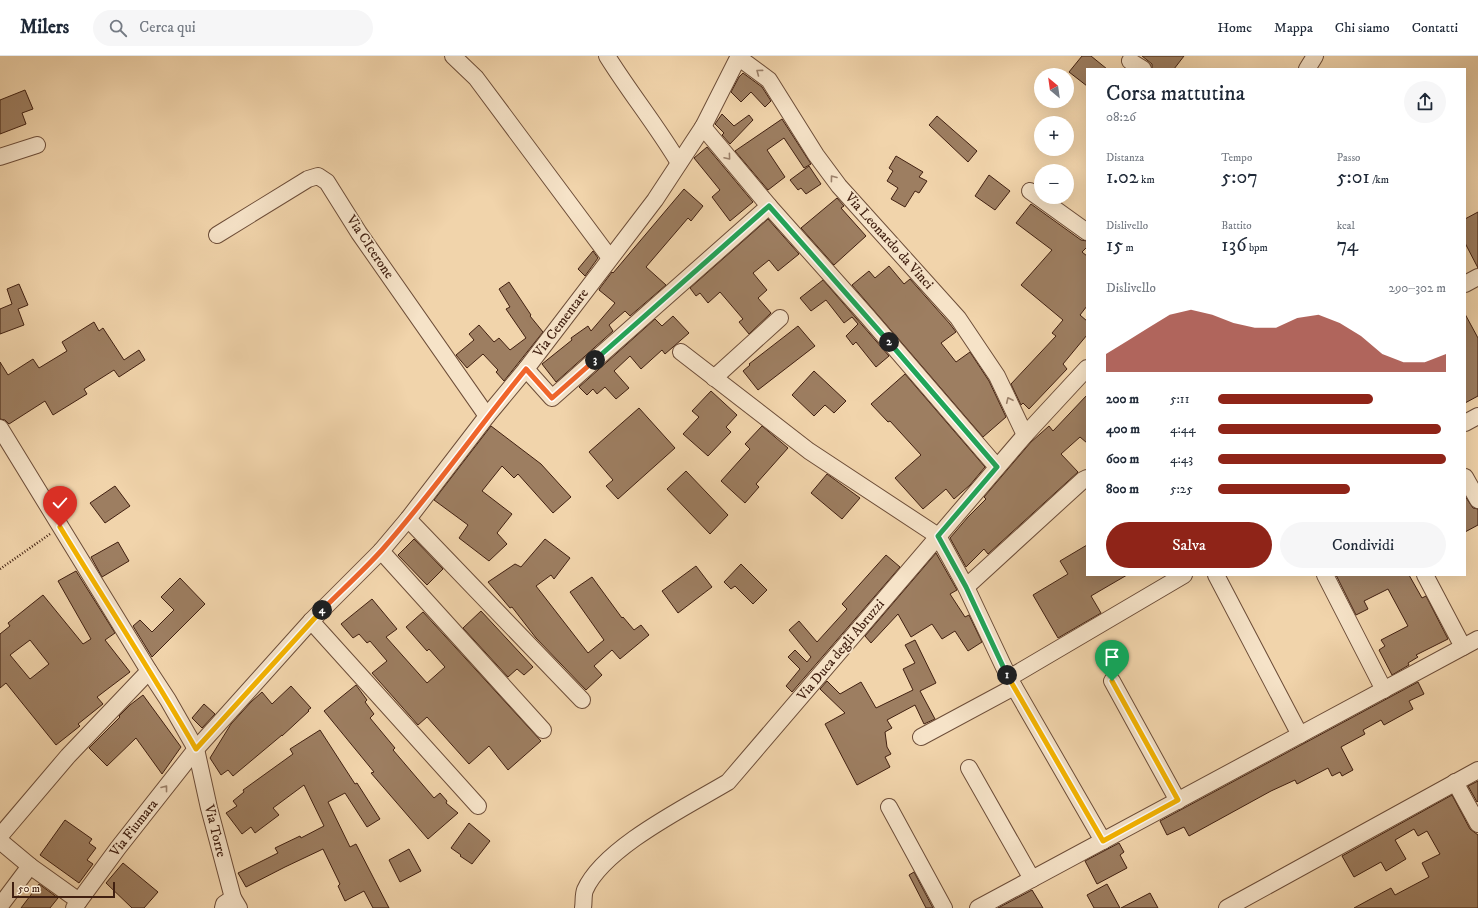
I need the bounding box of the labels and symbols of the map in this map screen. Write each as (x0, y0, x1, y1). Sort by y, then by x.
north arrow (1034, 68, 1074, 108)
one-way arrow (756, 70, 763, 77)
one-way arrow (724, 153, 731, 160)
one-way arrow (831, 175, 838, 182)
street label: Via Leonardo da Vinci (840, 188, 938, 294)
street label: Via CIcerone (342, 211, 398, 283)
street label: Via Cementare (529, 285, 593, 362)
pin: 2 (879, 332, 899, 352)
pin: 3 (585, 350, 605, 370)
one-way arrow (1006, 396, 1014, 404)
pin (43, 486, 77, 527)
street label: Via Duca degli Abruzzi (793, 595, 889, 705)
pin: 4 (312, 600, 332, 620)
pin (1095, 640, 1129, 681)
pin: 1 (997, 665, 1017, 685)
one-way arrow (161, 785, 168, 792)
street label: Via Fiumara (105, 796, 162, 861)
street label: Via Torre (200, 802, 230, 859)
scale bar (12, 880, 115, 899)

